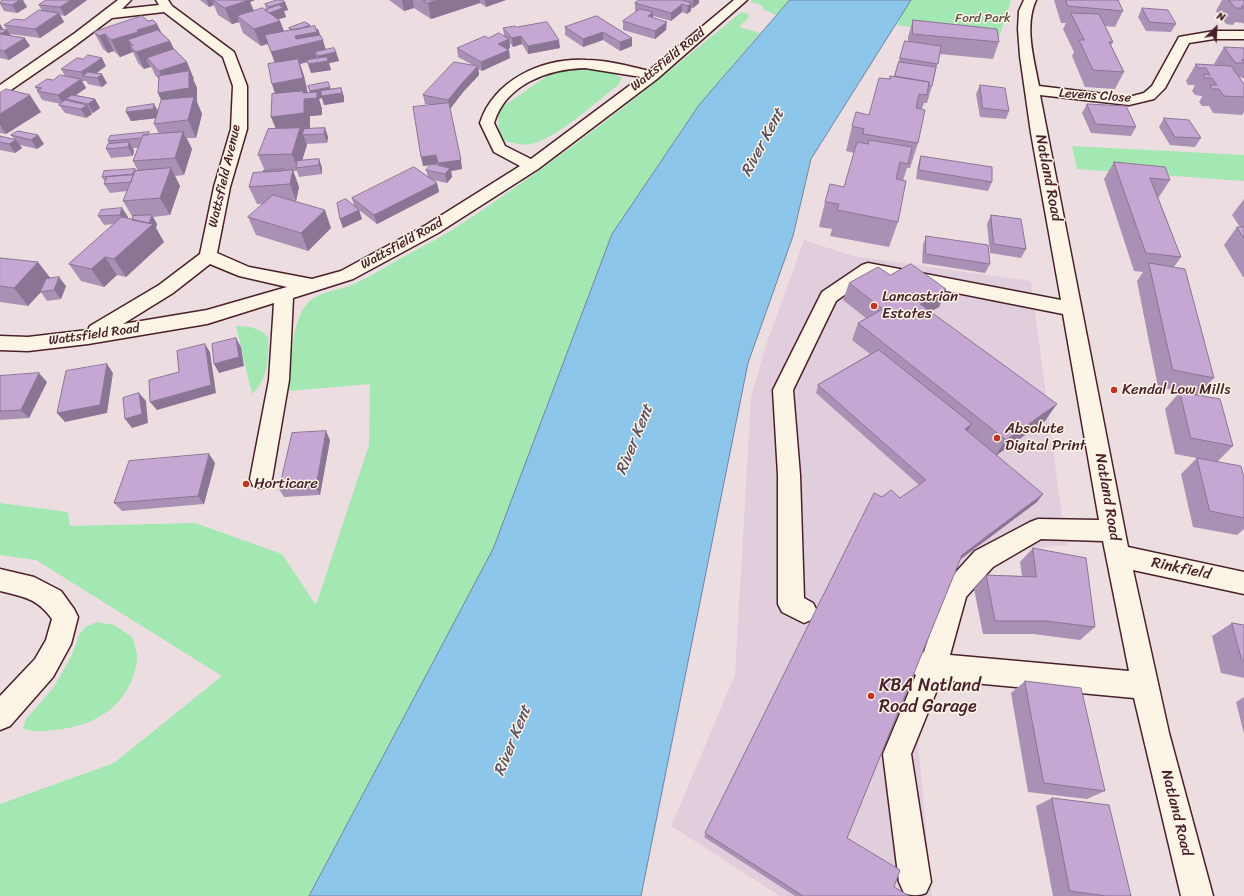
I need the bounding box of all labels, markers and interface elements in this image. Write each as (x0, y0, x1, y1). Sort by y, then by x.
text: N (1214, 6, 1228, 27)
north arrow (1196, 8, 1236, 48)
park label: Ford Park (955, 11, 1011, 27)
street label: Wattsfield Road (628, 25, 708, 95)
street label: Levens Close (1058, 86, 1132, 106)
water label: River Kent (737, 106, 789, 180)
street label: Wattsfield Avenue (206, 123, 244, 229)
street label: Natland Road (1031, 133, 1065, 223)
street label: Wattsfield Road (358, 215, 446, 273)
place label: Lancastrian Estates (882, 288, 958, 323)
marker: Lancastrian Estates (869, 301, 879, 311)
street label: Wattsfield Road (48, 321, 140, 349)
place label: Kendal Low Mills (1122, 381, 1230, 399)
marker: Kendal Low Mills (1109, 385, 1119, 395)
water label: River Kent (612, 402, 658, 478)
place label: Absolute Digital Print (1005, 420, 1086, 455)
marker: Absolute Digital Print (992, 433, 1002, 443)
street label: Natland Road (1090, 452, 1124, 542)
place label: Horticare (254, 475, 318, 493)
marker: Horticare (241, 479, 251, 489)
street label: Rinkfield (1150, 554, 1212, 584)
place label: KBA Natland Road Garage (879, 675, 981, 718)
marker: KBA Natland Road Garage (866, 691, 876, 701)
water label: River Kent (490, 703, 536, 779)
street label: Natland Road (1157, 768, 1195, 858)

